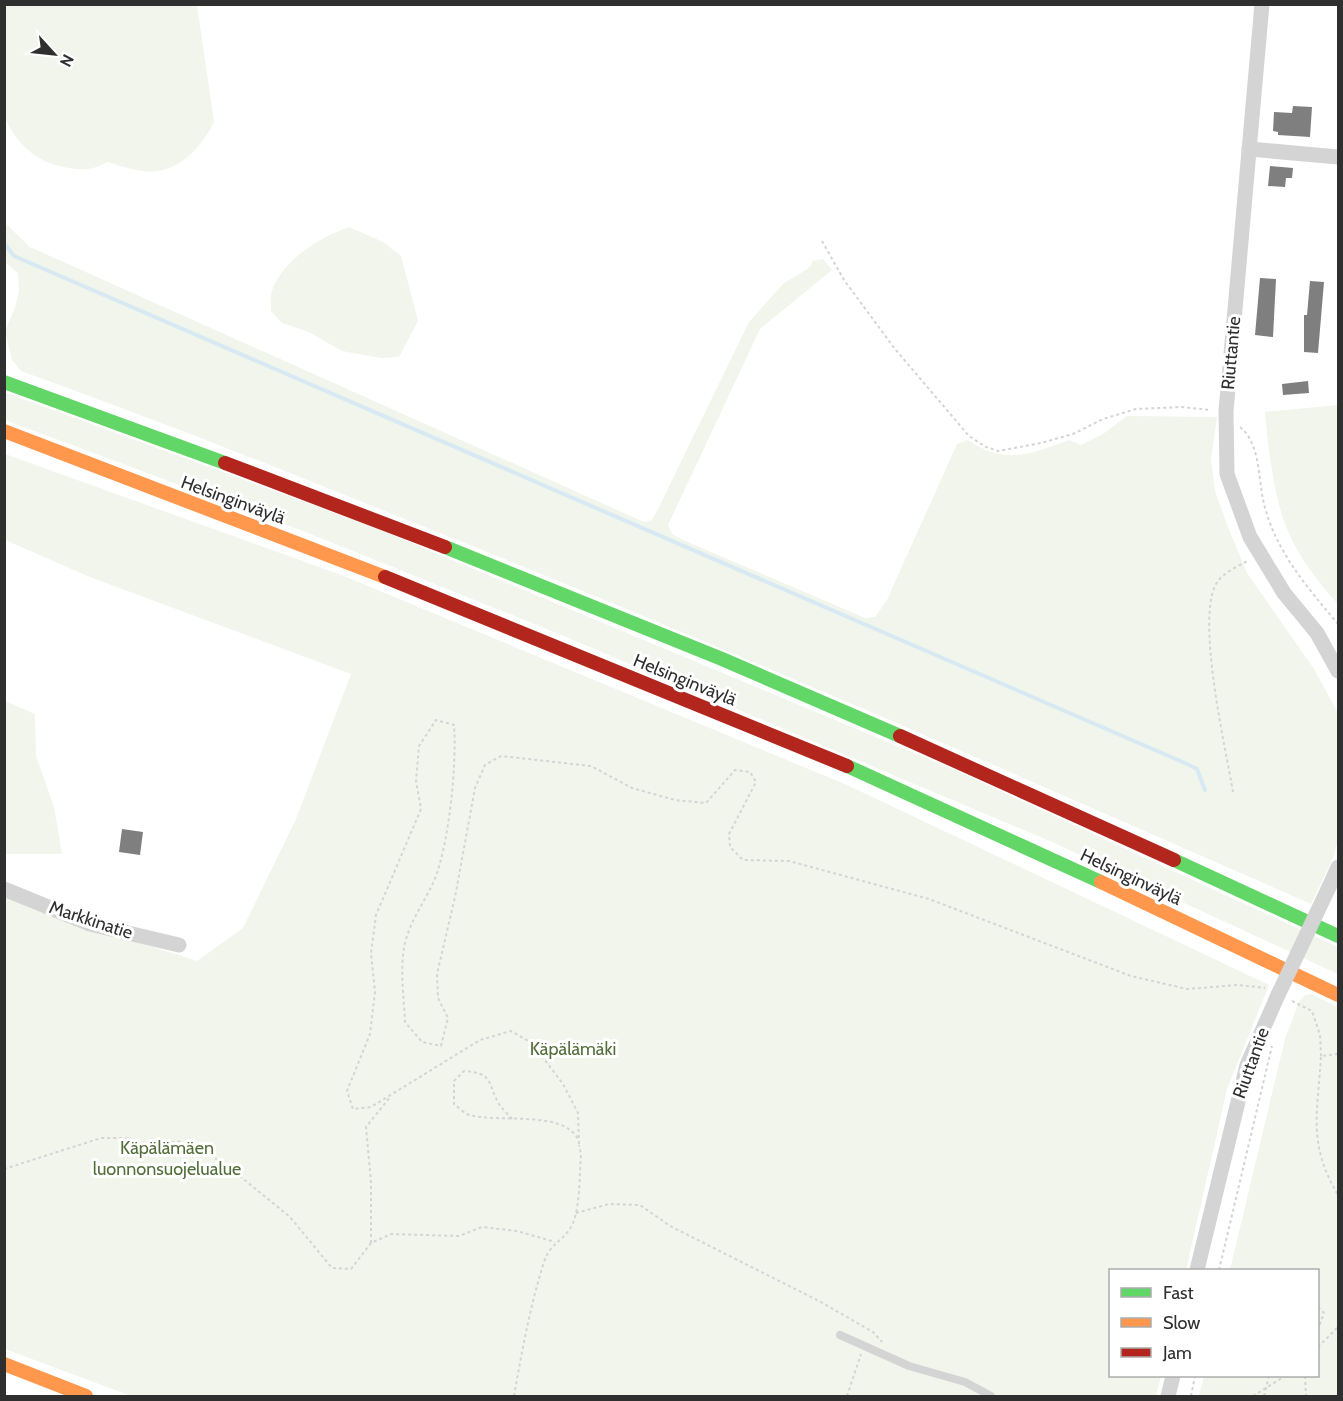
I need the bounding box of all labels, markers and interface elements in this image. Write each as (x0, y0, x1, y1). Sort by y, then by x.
north arrow (24, 24, 84, 84)
text: N (56, 51, 78, 70)
street label: Riuttantie (1217, 315, 1245, 391)
street label: Helsinginväylä (178, 471, 288, 529)
street label: Helsinginväylä (630, 649, 740, 711)
street label: Helsinginväylä (1077, 844, 1185, 910)
street label: Markkinatie (47, 896, 135, 944)
street label: Riuttantie (1228, 1025, 1274, 1101)
park label: Käpälämäki (530, 1038, 616, 1060)
park label: Käpälämäen luonnonsuojelualue (93, 1137, 241, 1180)
legend (1109, 1269, 1319, 1377)
text: Fast (1163, 1282, 1194, 1304)
text: Slow (1163, 1312, 1200, 1334)
text: Jam (1162, 1342, 1192, 1364)

